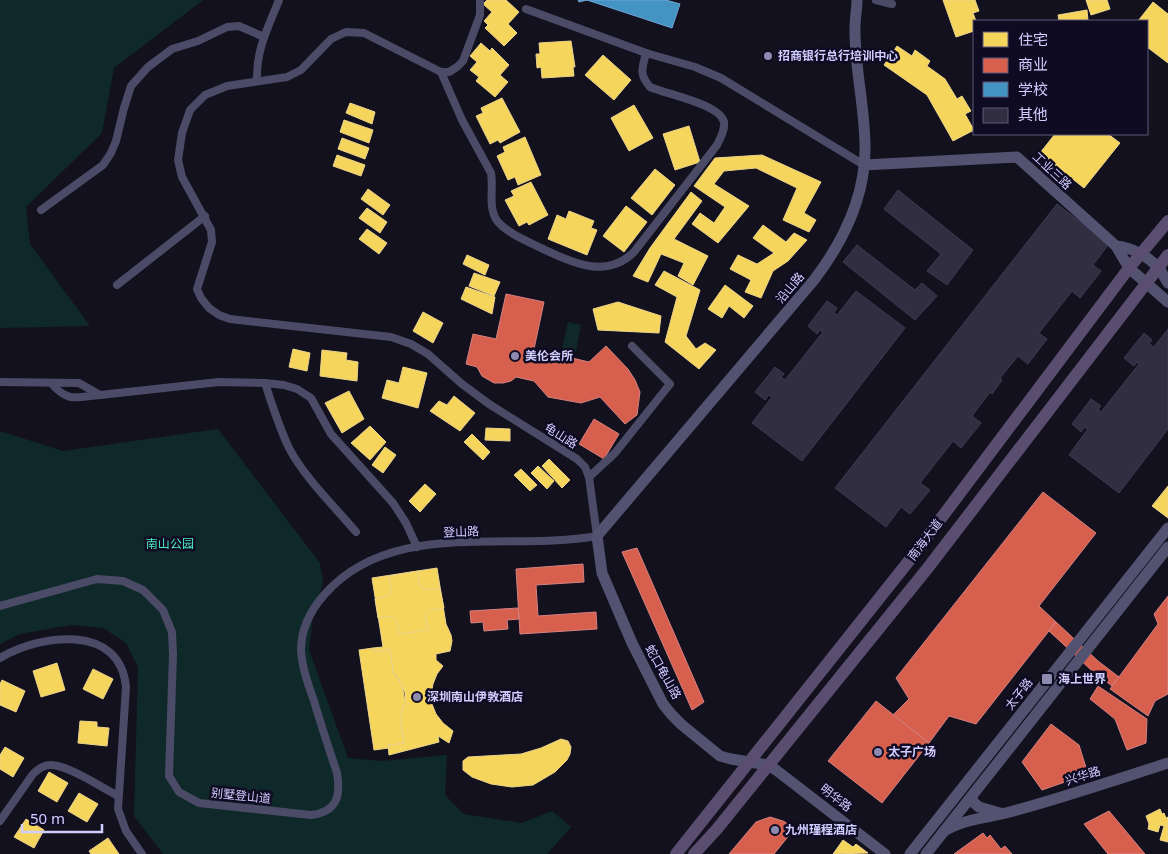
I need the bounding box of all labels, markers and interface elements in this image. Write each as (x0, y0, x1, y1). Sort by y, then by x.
legend (973, 20, 1148, 135)
text: 住宅 (1018, 29, 1048, 49)
place label: 招商银行总行培训中心 (778, 47, 898, 64)
marker: 招商银行总行培训中心 (762, 50, 774, 62)
text: 商业 (1018, 54, 1048, 74)
text: 学校 (1018, 79, 1048, 99)
text: 其他 (1018, 104, 1048, 124)
street label: 工业三路 (1029, 148, 1076, 193)
street label: 沿山路 (772, 268, 808, 307)
place label: 美伦会所 (525, 347, 573, 364)
marker: 美伦会所 (509, 350, 521, 362)
street label: 龟山路 (541, 419, 581, 452)
street label: 南海大道 (903, 515, 946, 564)
street label: 登山路 (443, 522, 479, 541)
park label: 南山公园 (146, 535, 194, 552)
street label: 蛇口龟山路 (641, 641, 685, 702)
place label: 海上世界 (1058, 670, 1106, 687)
marker: 海上世界 (1040, 672, 1054, 686)
street label: 太子路 (1001, 674, 1036, 713)
place label: 深圳南山伊敦酒店 (427, 688, 523, 705)
marker: 深圳南山伊敦酒店 (411, 691, 423, 703)
place label: 太子广场 (888, 743, 936, 760)
marker: 太子广场 (872, 746, 884, 758)
street label: 兴华路 (1063, 762, 1103, 789)
street label: 明华路 (817, 780, 856, 815)
street label: 别墅登山道 (210, 784, 272, 807)
scale bar (22, 802, 102, 834)
text: 50 m (30, 808, 65, 828)
place label: 九州瑾程酒店 (785, 821, 857, 838)
marker: 九州瑾程酒店 (769, 824, 781, 836)

